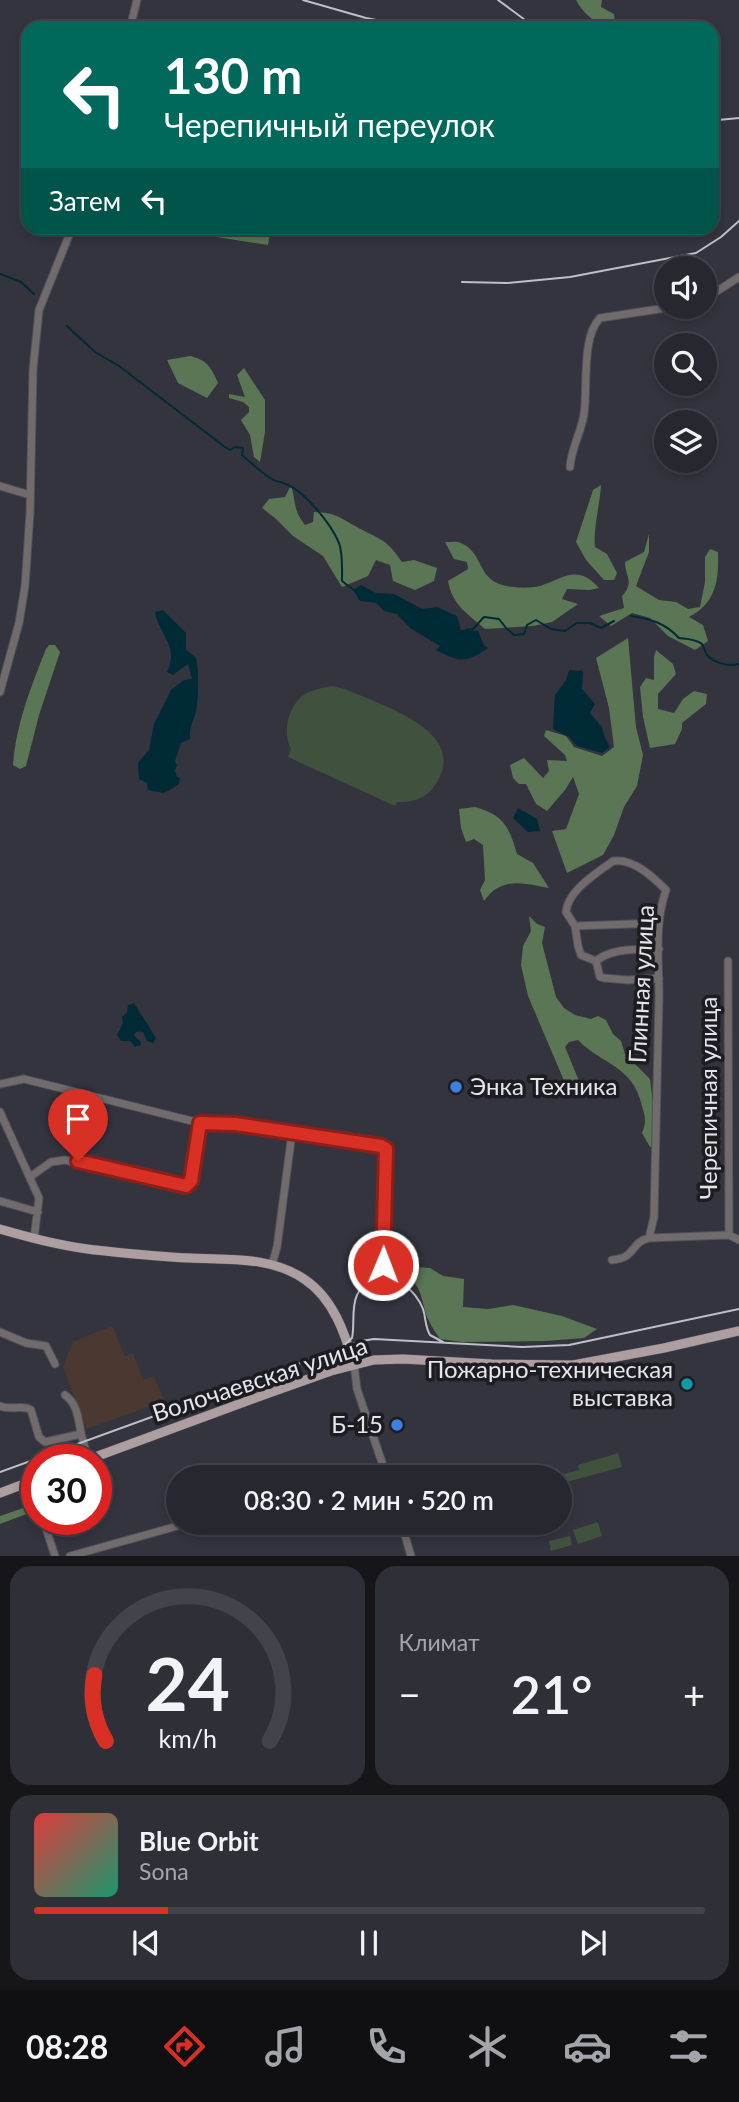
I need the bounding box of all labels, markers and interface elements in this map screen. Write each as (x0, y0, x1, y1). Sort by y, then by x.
text: 130 m (164, 46, 302, 104)
icon: left (49, 49, 140, 140)
text: Черепичный переулок (164, 105, 495, 144)
icon: left (135, 182, 173, 220)
text: Затем (49, 185, 121, 217)
map controls (654, 256, 717, 473)
button: sound (654, 256, 717, 319)
button: search (654, 333, 717, 396)
button: layers (654, 410, 717, 473)
street label: Глинная улица (622, 904, 659, 1064)
street label: Черепичная улица (693, 997, 722, 1199)
place label: Энка Техника (470, 1071, 617, 1100)
marker: Энка Техника (448, 1079, 464, 1095)
pin (48, 1089, 108, 1161)
icon: arrive (59, 1100, 97, 1138)
position arrow (346, 1228, 420, 1302)
street label: Волочаевская улица (148, 1330, 371, 1427)
place label: Пожарно-техническая выставка (427, 1354, 673, 1411)
marker: Пожарно-техническая выставка (679, 1376, 695, 1392)
place label: Б-15 (331, 1409, 383, 1438)
marker: Б-15 (389, 1417, 405, 1433)
speed limit sign: 30 (21, 1444, 112, 1535)
text: 08:30 · 2 мин · 520 m (244, 1484, 494, 1516)
text: Климат (399, 1628, 480, 1656)
text: 24 (145, 1640, 229, 1728)
text: 21° (511, 1663, 593, 1725)
text: − (399, 1671, 421, 1717)
text: + (683, 1671, 705, 1717)
text: km/h (158, 1723, 217, 1753)
text: Blue Orbit (139, 1825, 259, 1857)
text: Sona (139, 1857, 189, 1885)
icon: previous (127, 1924, 165, 1962)
icon: pause (350, 1924, 388, 1962)
icon: next (574, 1924, 612, 1962)
icon: directions (160, 2022, 209, 2071)
icon: music (261, 2022, 310, 2071)
icon: phone (362, 2022, 411, 2071)
icon: climate (463, 2022, 512, 2071)
icon: car (563, 2022, 612, 2071)
icon: filters (664, 2022, 713, 2071)
text: 08:28 (26, 2027, 108, 2066)

